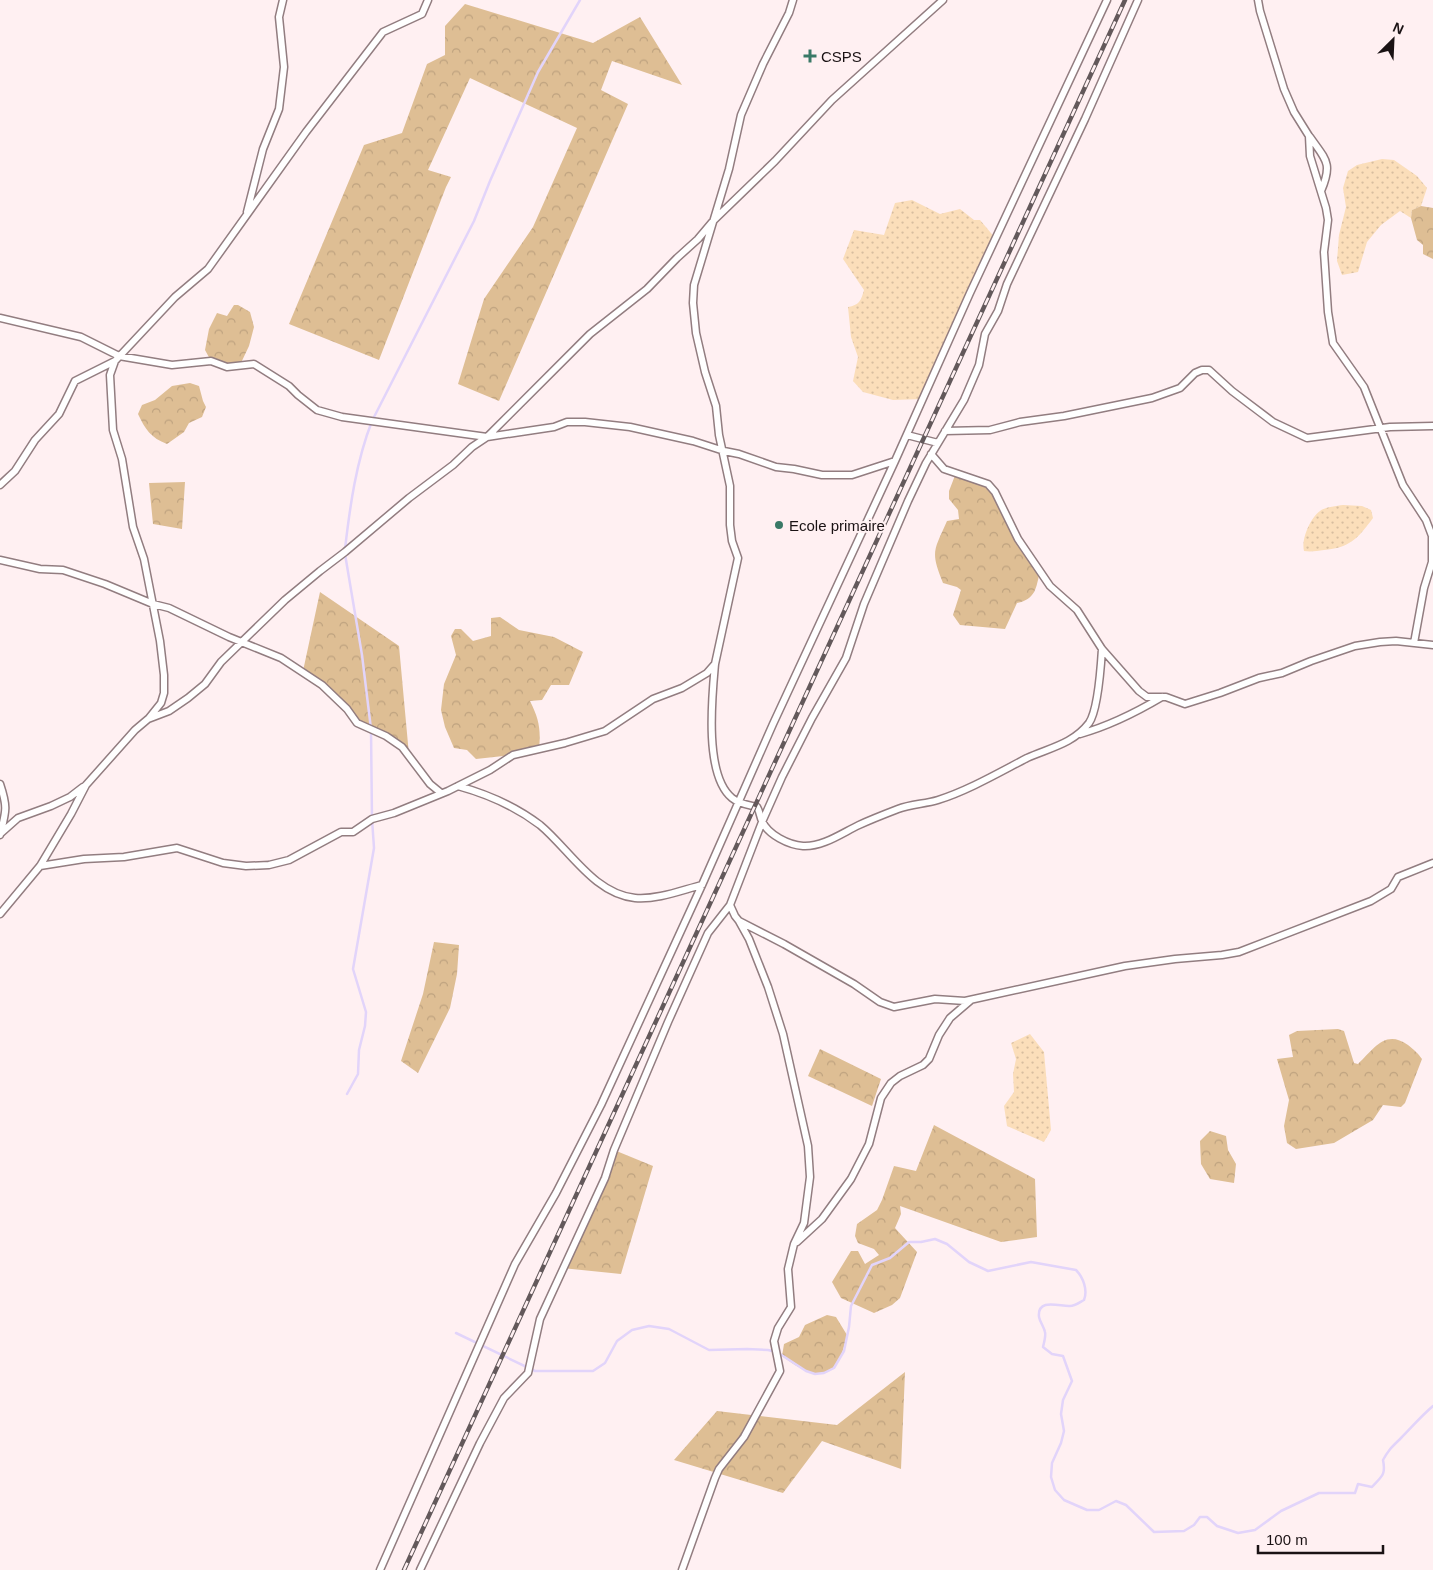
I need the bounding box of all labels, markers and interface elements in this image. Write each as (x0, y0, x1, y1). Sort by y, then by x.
north arrow (1368, 15, 1418, 65)
text: N (1390, 19, 1406, 37)
place label: CSPS (821, 48, 862, 65)
marker: CSPS (803, 49, 817, 63)
place label: Ecole primaire (789, 517, 885, 534)
marker: Ecole primaire (773, 519, 785, 531)
scale bar (1258, 1522, 1383, 1554)
text: 100 m (1266, 1531, 1308, 1548)

